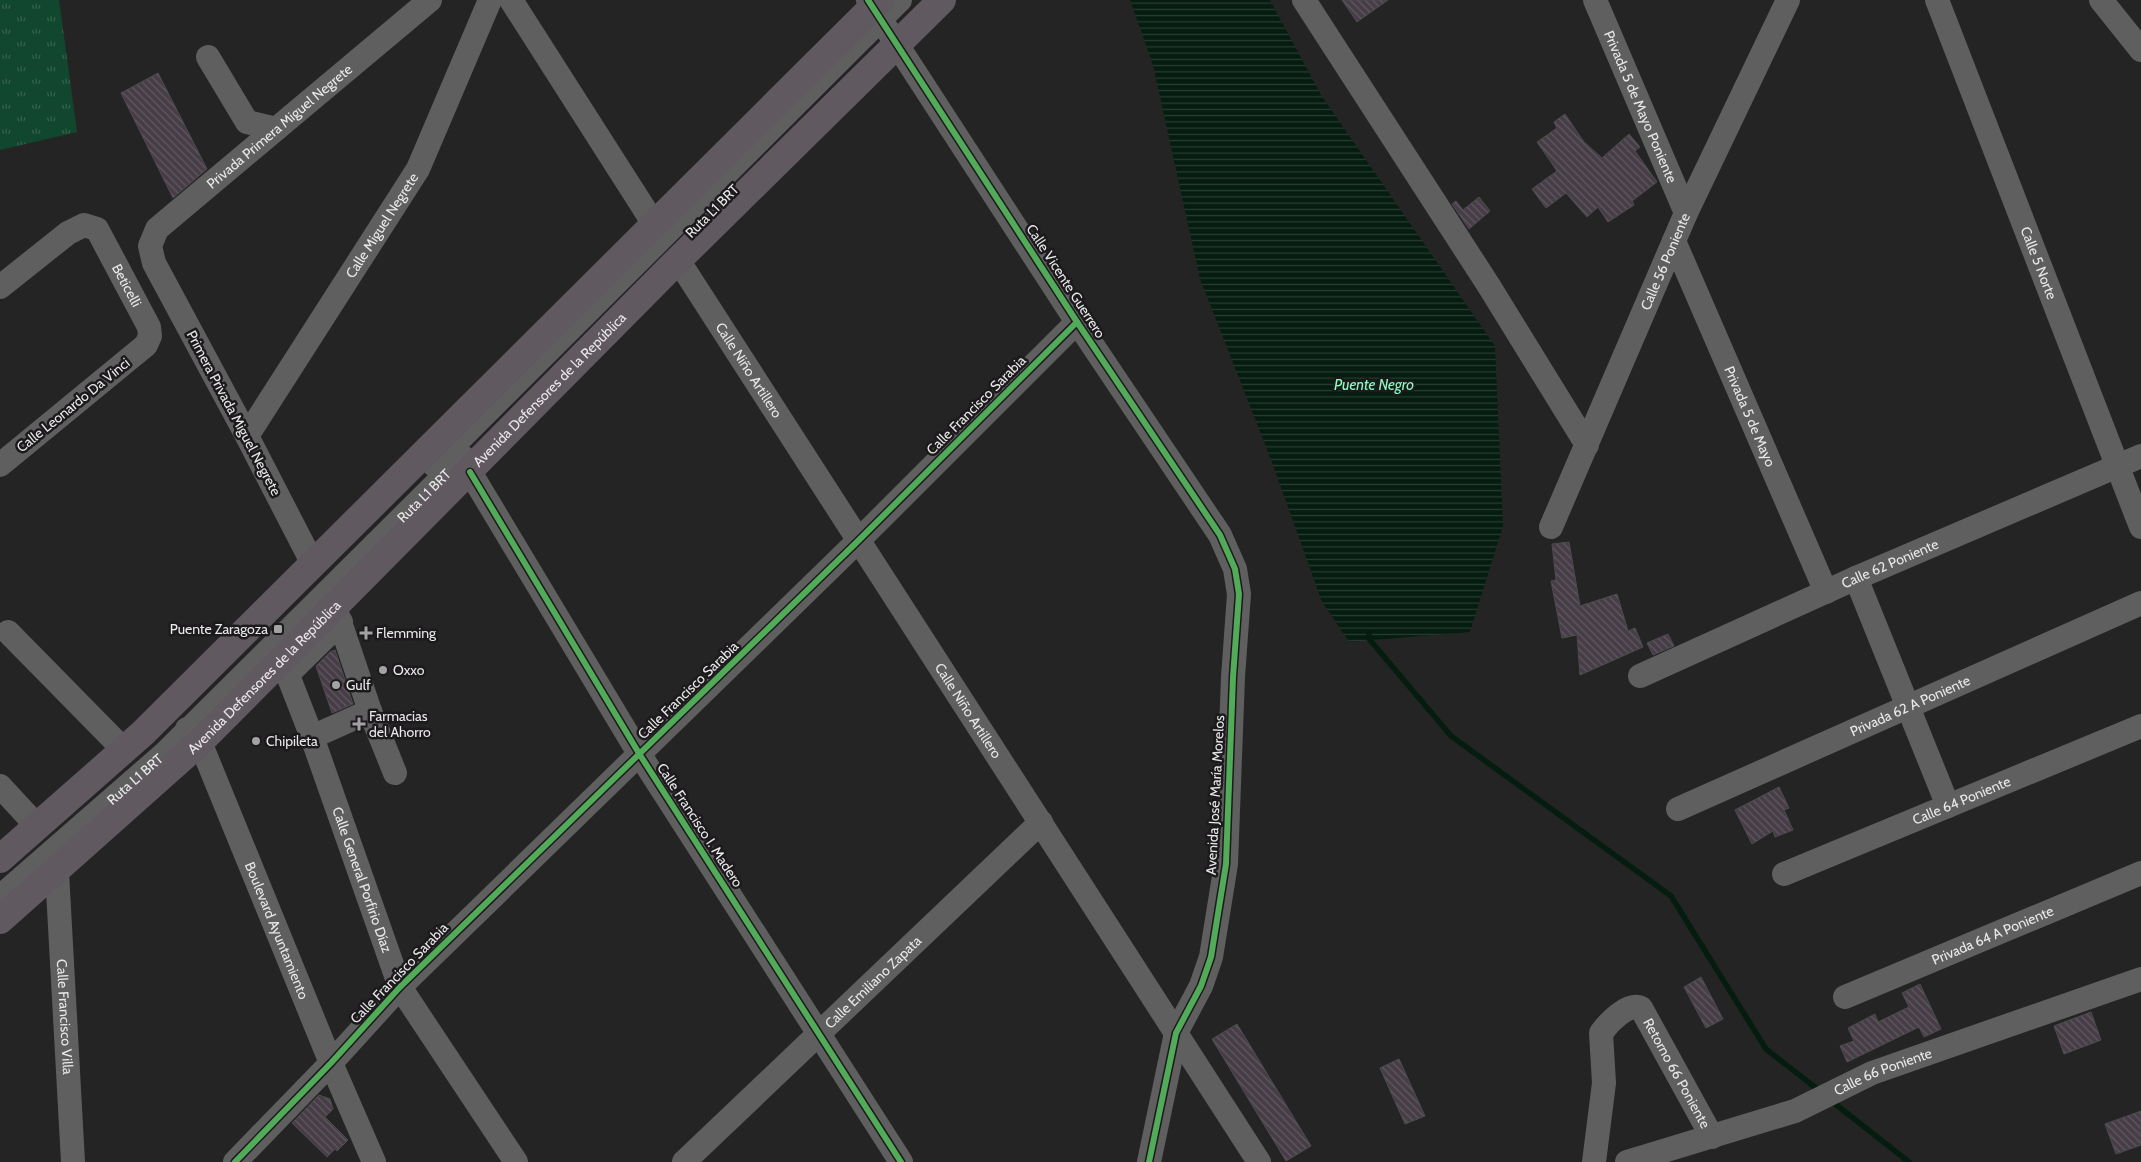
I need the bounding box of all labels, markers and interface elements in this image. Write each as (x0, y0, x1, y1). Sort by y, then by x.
street label: Privada 5 de Mayo Poniente (1600, 28, 1681, 186)
street label: Privada Primera Miguel Negrete (203, 60, 356, 193)
street label: Calle Miguel Negrete (341, 169, 422, 281)
street label: Ruta L1 BRT (681, 180, 743, 242)
street label: Calle 56 Poniente (1636, 210, 1694, 313)
street label: Calle Vicente Guerrero (1022, 221, 1110, 342)
street label: Calle 5 Norte (2017, 224, 2061, 302)
street label: Beticelli (108, 261, 146, 310)
street label: Avenida Defensores de la República (469, 308, 630, 471)
street label: Calle Niño Artillero (712, 319, 786, 422)
street label: Primera Privada Miguel Negrete (183, 327, 285, 499)
street label: Calle Francisco Sarabia (922, 351, 1030, 459)
street label: Calle Leonardo Da Vinci (13, 354, 133, 456)
street label: Privada 5 de Mayo (1720, 363, 1780, 470)
water label: Puente Negro (1334, 376, 1414, 394)
street label: Ruta L1 BRT (393, 465, 455, 526)
street label: Calle 62 Poniente (1839, 535, 1941, 592)
street label: Avenida Defensores de la República (184, 596, 345, 758)
place label: Puente Zaragoza (170, 620, 268, 638)
marker: Puente Zaragoza (272, 623, 284, 635)
place label: Flemming (376, 624, 437, 642)
marker: Flemming (360, 627, 372, 639)
street label: Calle Francisco Sarabia (634, 637, 742, 743)
street label: Calle Niño Artillero (931, 659, 1006, 762)
place label: Oxxo (393, 661, 425, 679)
marker: Oxxo (377, 664, 389, 676)
street label: Privada 62 A Poniente (1847, 671, 1973, 740)
place label: Gulf (346, 676, 371, 694)
marker: Gulf (330, 679, 342, 691)
place label: Farmacias del Ahorro (369, 707, 431, 741)
street label: Avenida José María Morelos (1202, 714, 1228, 875)
marker: Farmacias del Ahorro (353, 718, 365, 730)
place label: Chipileta (266, 732, 318, 750)
marker: Chipileta (250, 735, 262, 747)
street label: Ruta L1 BRT (103, 750, 167, 809)
street label: Calle Francisco I. Madero (653, 759, 747, 891)
street label: Calle 64 Poniente (1910, 772, 2013, 829)
street label: Calle General Porfirio Díaz (328, 804, 396, 956)
street label: Boulevard Ayuntamiento (241, 859, 313, 1002)
street label: Privada 64 A Poniente (1929, 902, 2056, 969)
street label: Calle Francisco Sarabia (346, 919, 452, 1027)
street label: Calle Emiliano Zapata (821, 932, 925, 1032)
street label: Calle Francisco Villa (53, 959, 77, 1075)
street label: Retorno 66 Poniente (1639, 1015, 1714, 1131)
street label: Calle 66 Poniente (1831, 1044, 1934, 1099)

